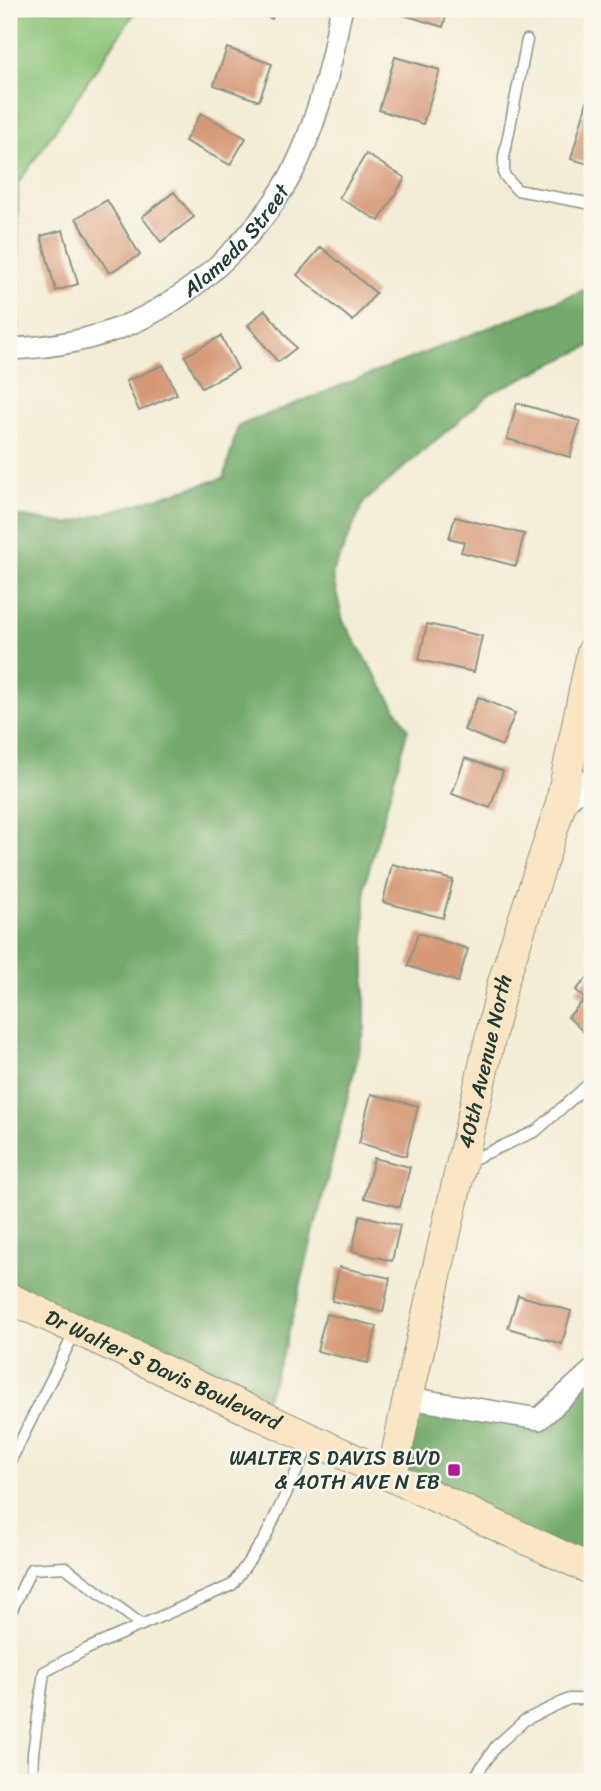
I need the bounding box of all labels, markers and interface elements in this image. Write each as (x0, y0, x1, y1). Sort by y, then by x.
street label: Alameda Street (173, 175, 301, 308)
street label: 40th Avenue North (447, 969, 523, 1152)
street label: Dr Walter S Davis Boulevard (39, 1298, 289, 1442)
place label: WALTER S DAVIS BLVD & 40TH AVE N EB (229, 1439, 440, 1501)
marker: WALTER S DAVIS BLVD & 40TH AVE N EB (446, 1462, 462, 1478)

